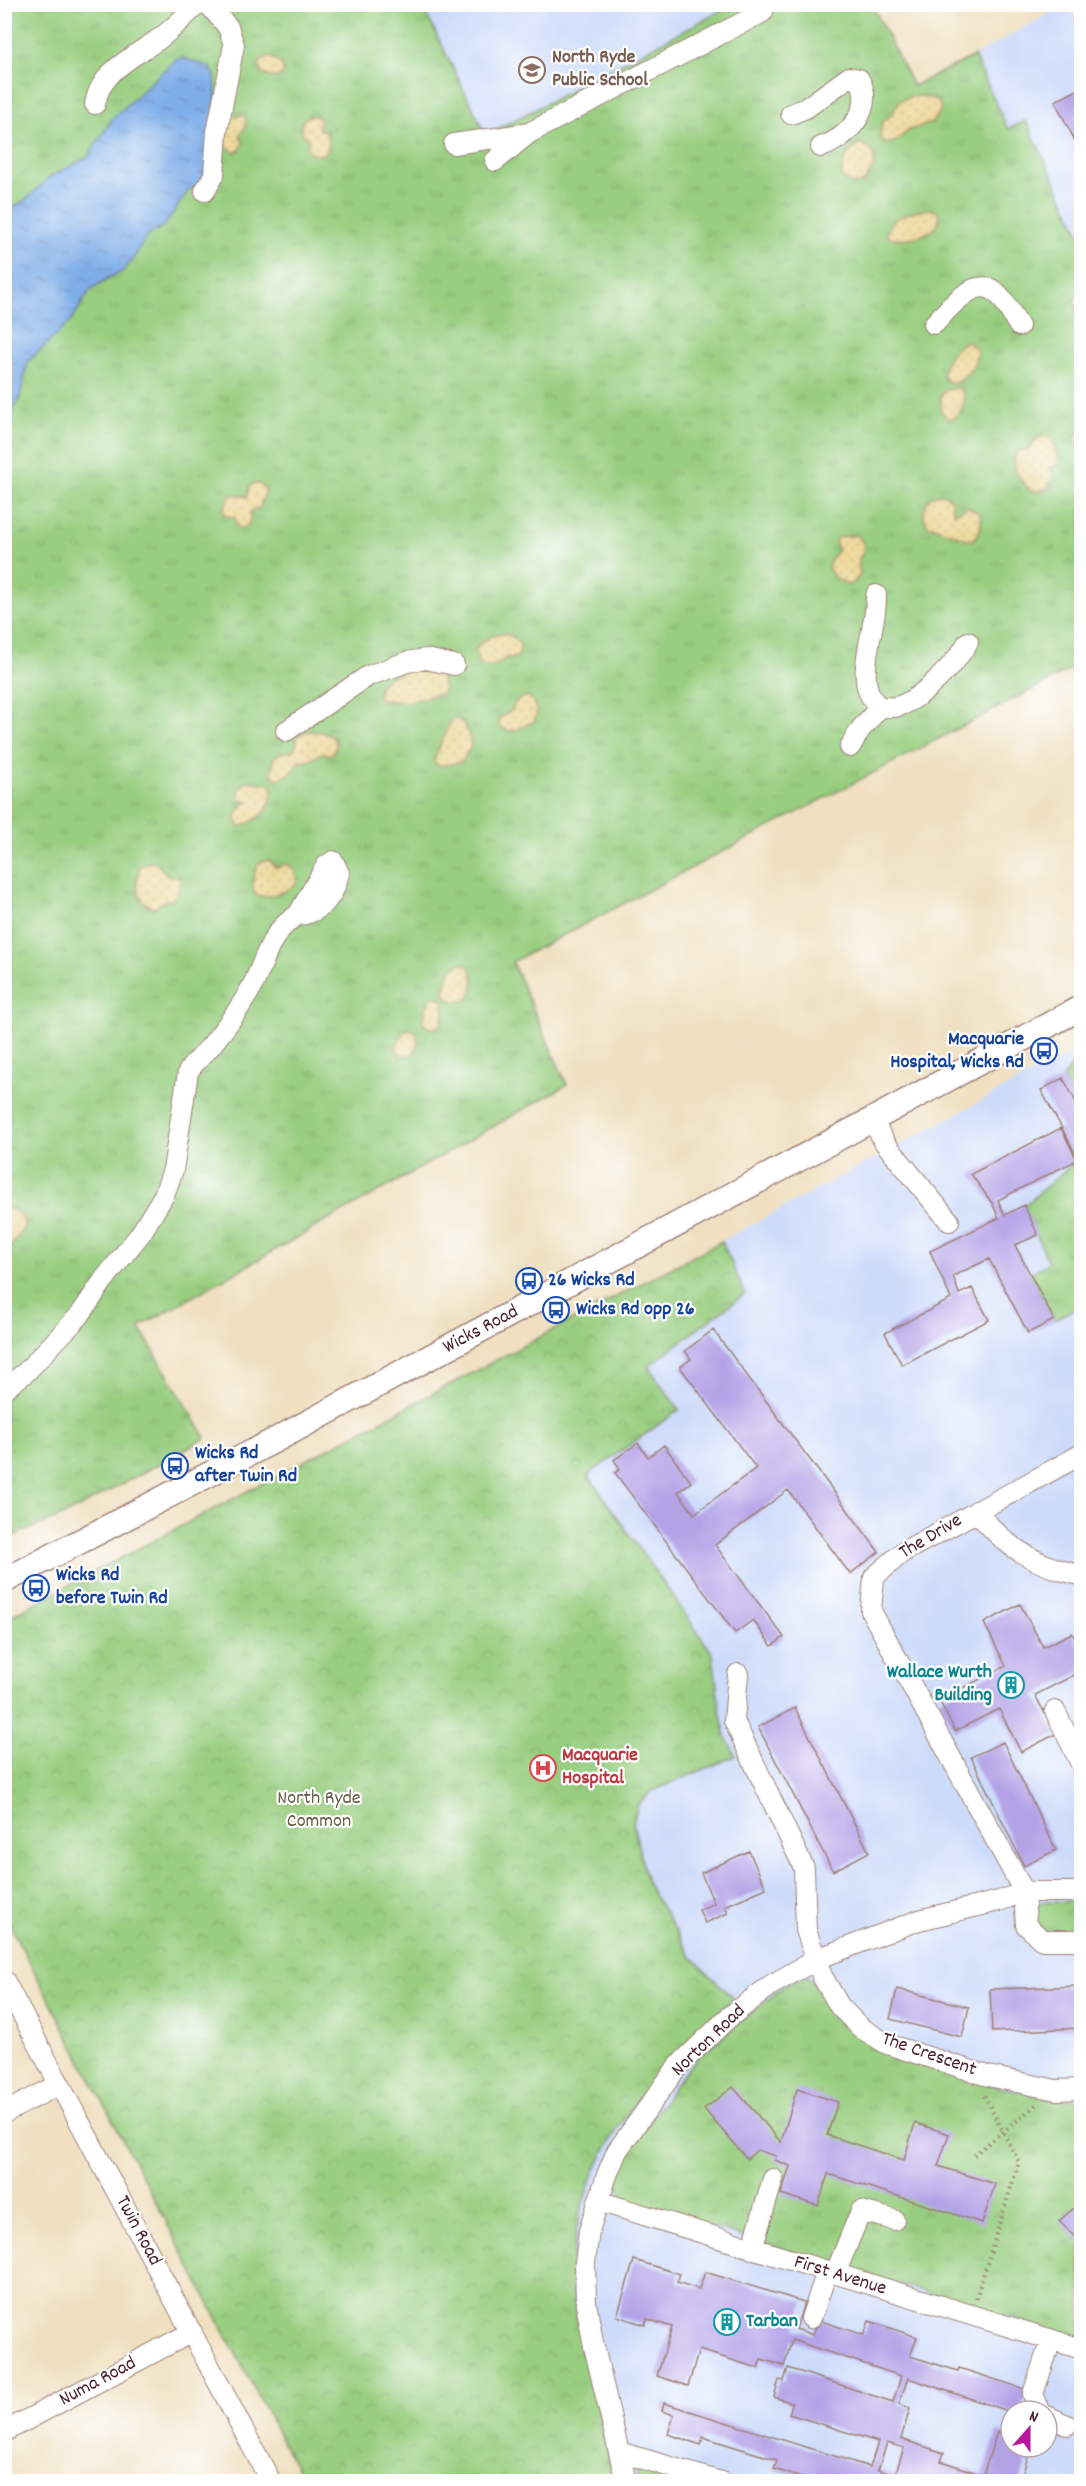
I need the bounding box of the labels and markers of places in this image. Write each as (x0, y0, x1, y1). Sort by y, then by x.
place label: North Ryde Public School (552, 44, 648, 95)
school or university icon: North Ryde Public School (517, 55, 547, 85)
place label: Macquarie Hospital, Wicks Rd (890, 1026, 1024, 1077)
bus stop icon: Macquarie Hospital, Wicks Rd (1029, 1036, 1059, 1066)
bus stop icon: 26 Wicks Rd (514, 1266, 544, 1296)
place label: 26 Wicks Rd (548, 1267, 635, 1295)
bus stop icon: Wicks Rd opp 26 (541, 1295, 571, 1325)
place label: Wicks Rd opp 26 (576, 1296, 695, 1324)
place label: Wicks Rd after Twin Rd (195, 1440, 297, 1491)
bus stop icon: Wicks Rd after Twin Rd (160, 1451, 190, 1481)
place label: Wicks Rd before Twin Rd (56, 1562, 168, 1613)
bus stop icon: Wicks Rd before Twin Rd (21, 1573, 51, 1603)
place label: Wallace Wurth Building (887, 1659, 992, 1710)
building icon: Wallace Wurth Building (996, 1670, 1026, 1700)
place label: Macquarie Hospital (562, 1742, 638, 1793)
hospital icon: Macquarie Hospital (528, 1753, 558, 1783)
building icon: Tarban (712, 2307, 742, 2337)
place label: Tarban (746, 2308, 798, 2336)

